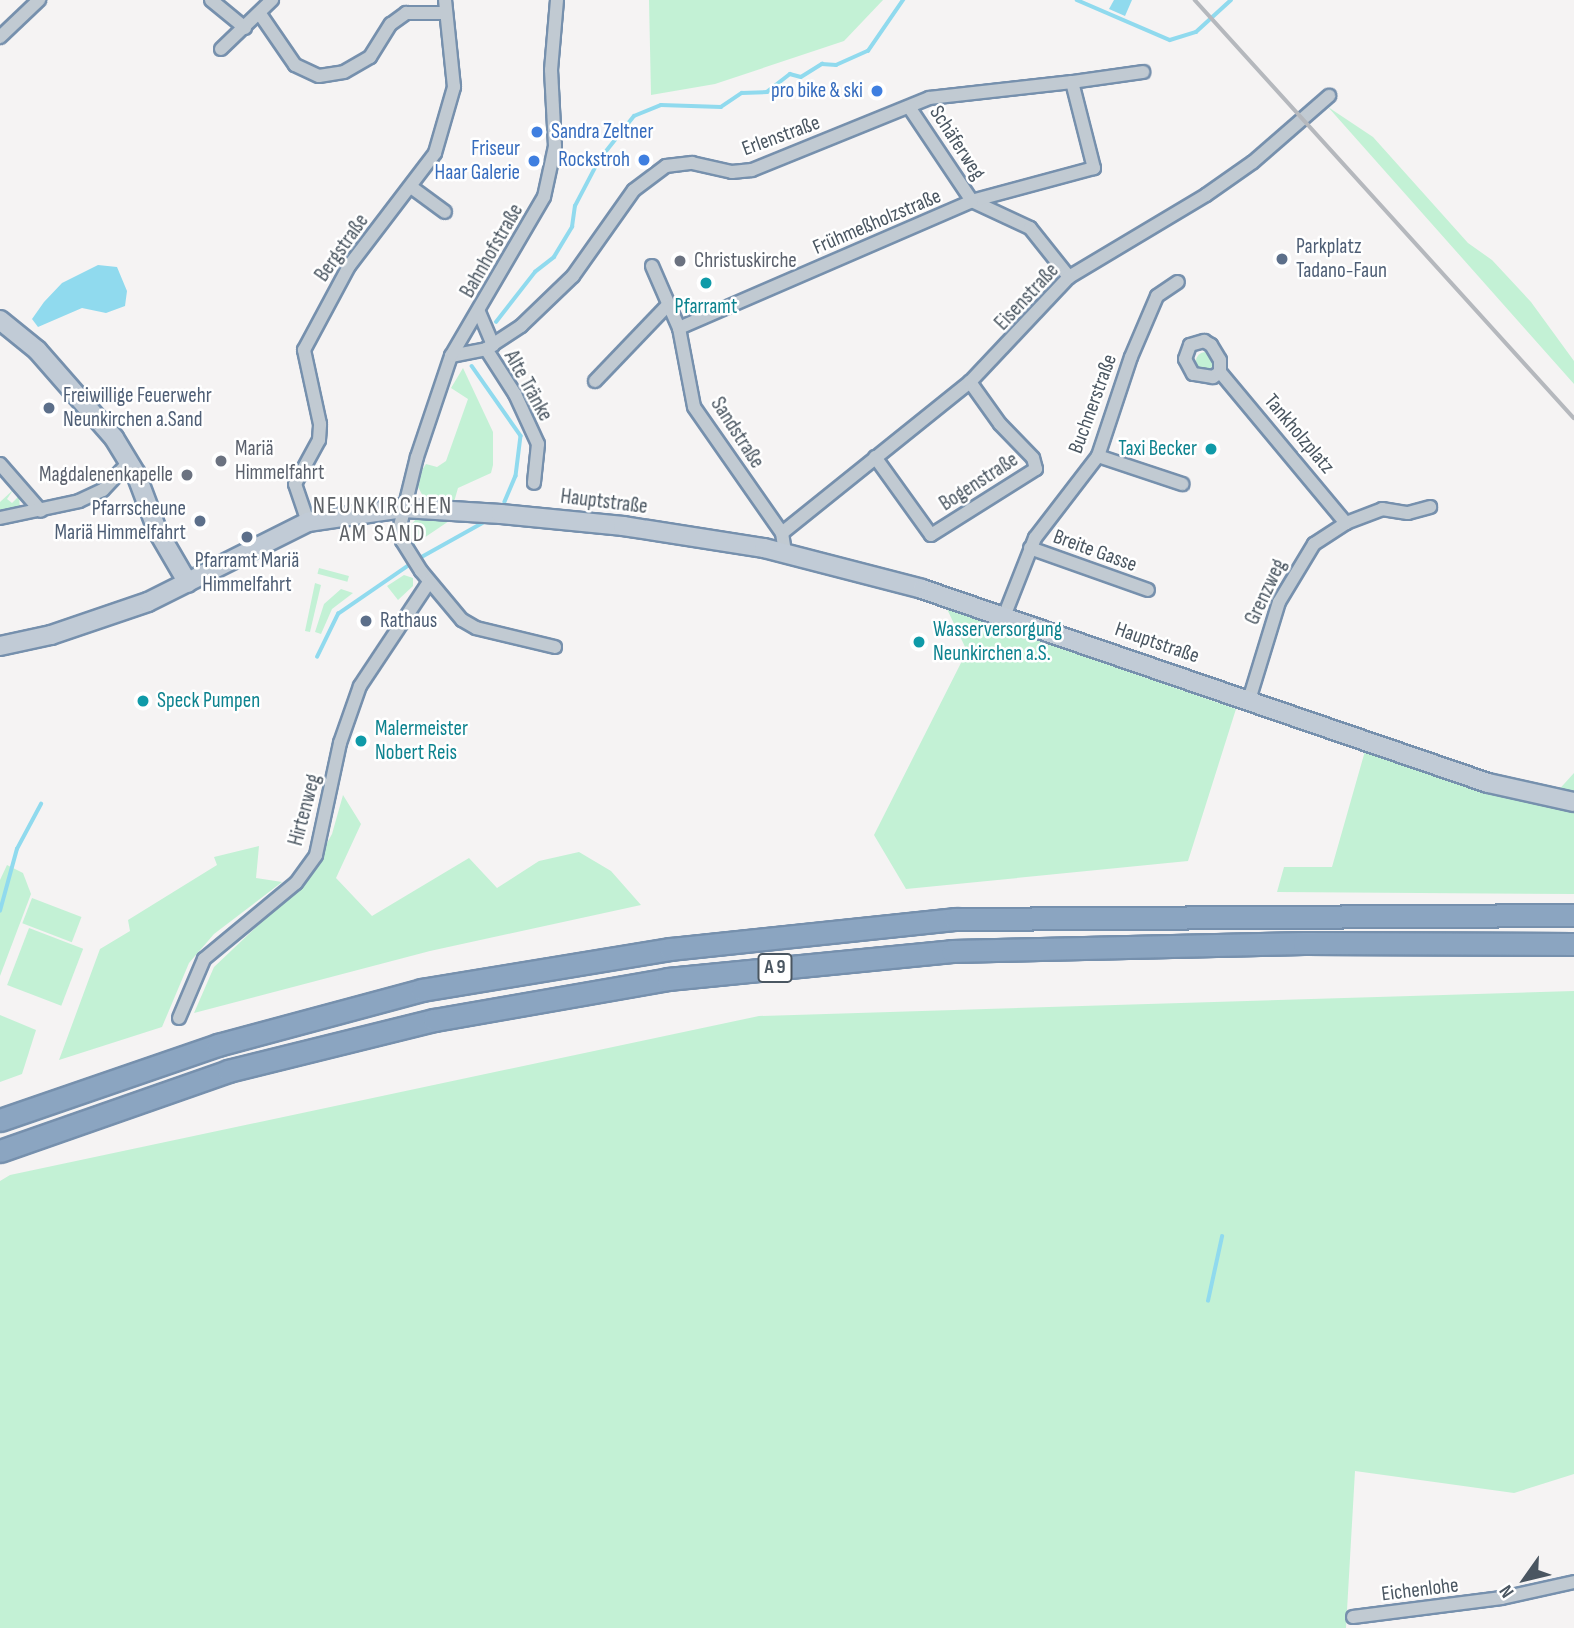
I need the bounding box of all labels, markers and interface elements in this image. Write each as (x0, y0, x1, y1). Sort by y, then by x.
place label: pro bike & ski (771, 78, 863, 104)
marker: pro bike & ski (869, 83, 885, 99)
street label: Schäferweg (924, 101, 990, 185)
street label: Erlenstraße (739, 110, 823, 162)
place label: Sandra Zeltner (551, 119, 653, 145)
marker: Sandra Zeltner (529, 124, 545, 140)
place label: Friseur Haar Galerie (435, 136, 520, 186)
place label: Rockstroh (558, 147, 630, 173)
marker: Rockstroh (636, 152, 652, 168)
marker: Friseur Haar Galerie (526, 153, 542, 169)
street label: Frühmeßholzstraße (809, 184, 945, 260)
street label: Bahnhofstraße (455, 200, 529, 302)
street label: Bergstraße (310, 209, 374, 287)
place label: Parkplatz Tadano-Faun (1296, 234, 1387, 284)
place label: Christuskirche (694, 248, 797, 274)
marker: Parkplatz Tadano-Faun (1274, 251, 1290, 267)
marker: Christuskirche (672, 253, 688, 269)
street label: Eisenstraße (990, 258, 1064, 336)
marker: Pfarramt (698, 275, 714, 291)
place label: Pfarramt (675, 294, 737, 320)
street label: Alte Tränke (498, 346, 558, 426)
street label: Buchnerstraße (1063, 351, 1123, 457)
place label: Freiwillige Feuerwehr Neunkirchen a.Sand (63, 383, 212, 433)
street label: Tankholzplatz (1258, 389, 1340, 479)
street label: Sandstraße (705, 393, 769, 473)
marker: Freiwillige Feuerwehr Neunkirchen a.Sand (41, 400, 57, 416)
place label: Mariä Himmelfahrt (235, 436, 324, 486)
place label: Taxi Becker (1118, 436, 1197, 462)
marker: Taxi Becker (1203, 441, 1219, 457)
street label: Bogenstraße (935, 447, 1023, 517)
marker: Mariä Himmelfahrt (213, 453, 229, 469)
place label: Magdalenenkapelle (39, 462, 173, 488)
marker: Magdalenenkapelle (179, 467, 195, 483)
street label: Hauptstraße (559, 484, 649, 520)
district label: NEUNKIRCHEN AM SAND (314, 492, 452, 548)
place label: Pfarrscheune Mariä Himmelfahrt (55, 496, 186, 546)
marker: Pfarrscheune Mariä Himmelfahrt (192, 513, 208, 529)
street label: Breite Gasse (1050, 524, 1140, 578)
marker: Pfarramt Mariä Himmelfahrt (239, 529, 255, 545)
place label: Pfarramt Mariä Himmelfahrt (195, 548, 299, 598)
street label: Grenzweg (1240, 555, 1292, 629)
place label: Rathaus (380, 608, 437, 634)
marker: Rathaus (358, 613, 374, 629)
place label: Wasserversorgung Neunkirchen a.S. (933, 617, 1062, 667)
street label: Hauptstraße (1112, 617, 1202, 669)
marker: Wasserversorgung Neunkirchen a.S. (911, 634, 927, 650)
place label: Speck Pumpen (157, 688, 260, 714)
marker: Speck Pumpen (135, 693, 151, 709)
place label: Malermeister Nobert Reis (375, 716, 468, 766)
marker: Malermeister Nobert Reis (353, 733, 369, 749)
street label: Hirtenweg (283, 771, 327, 849)
road number: A 9 (756, 952, 794, 984)
north arrow (1490, 1544, 1560, 1614)
street label: Eichenlohe (1380, 1573, 1460, 1607)
text: N (1495, 1580, 1520, 1602)

